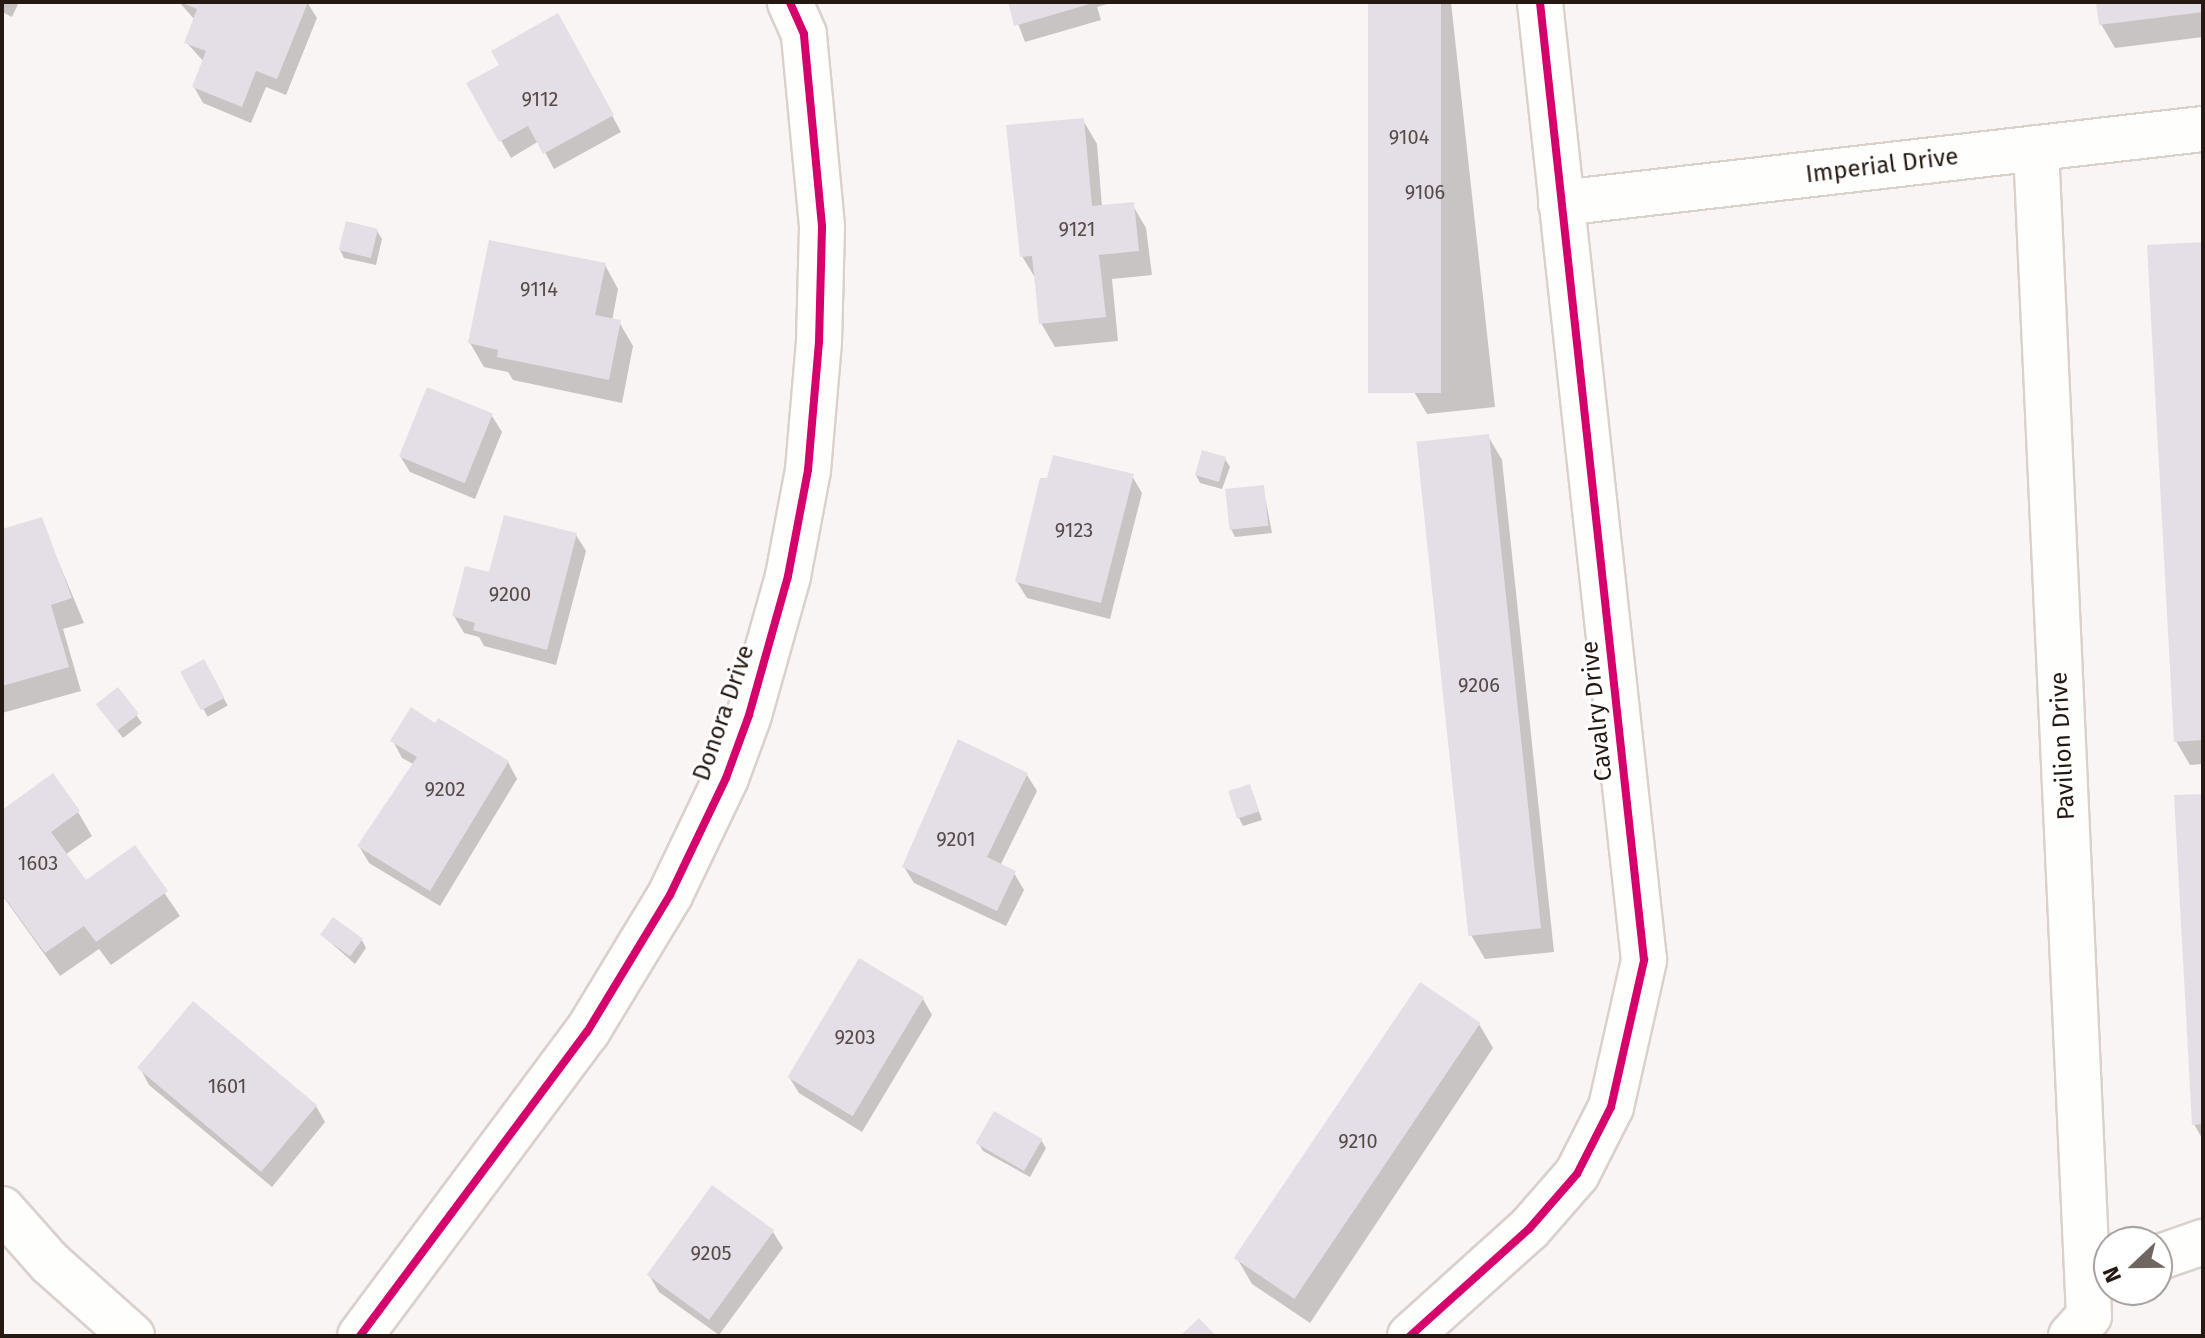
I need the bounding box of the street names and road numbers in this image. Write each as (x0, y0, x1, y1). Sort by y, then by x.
street label: Imperial Drive (1804, 142, 1960, 190)
street label: Cavalry Drive (1575, 639, 1619, 783)
street label: Donora Drive (687, 641, 761, 785)
street label: Pavilion Drive (2045, 671, 2081, 821)

